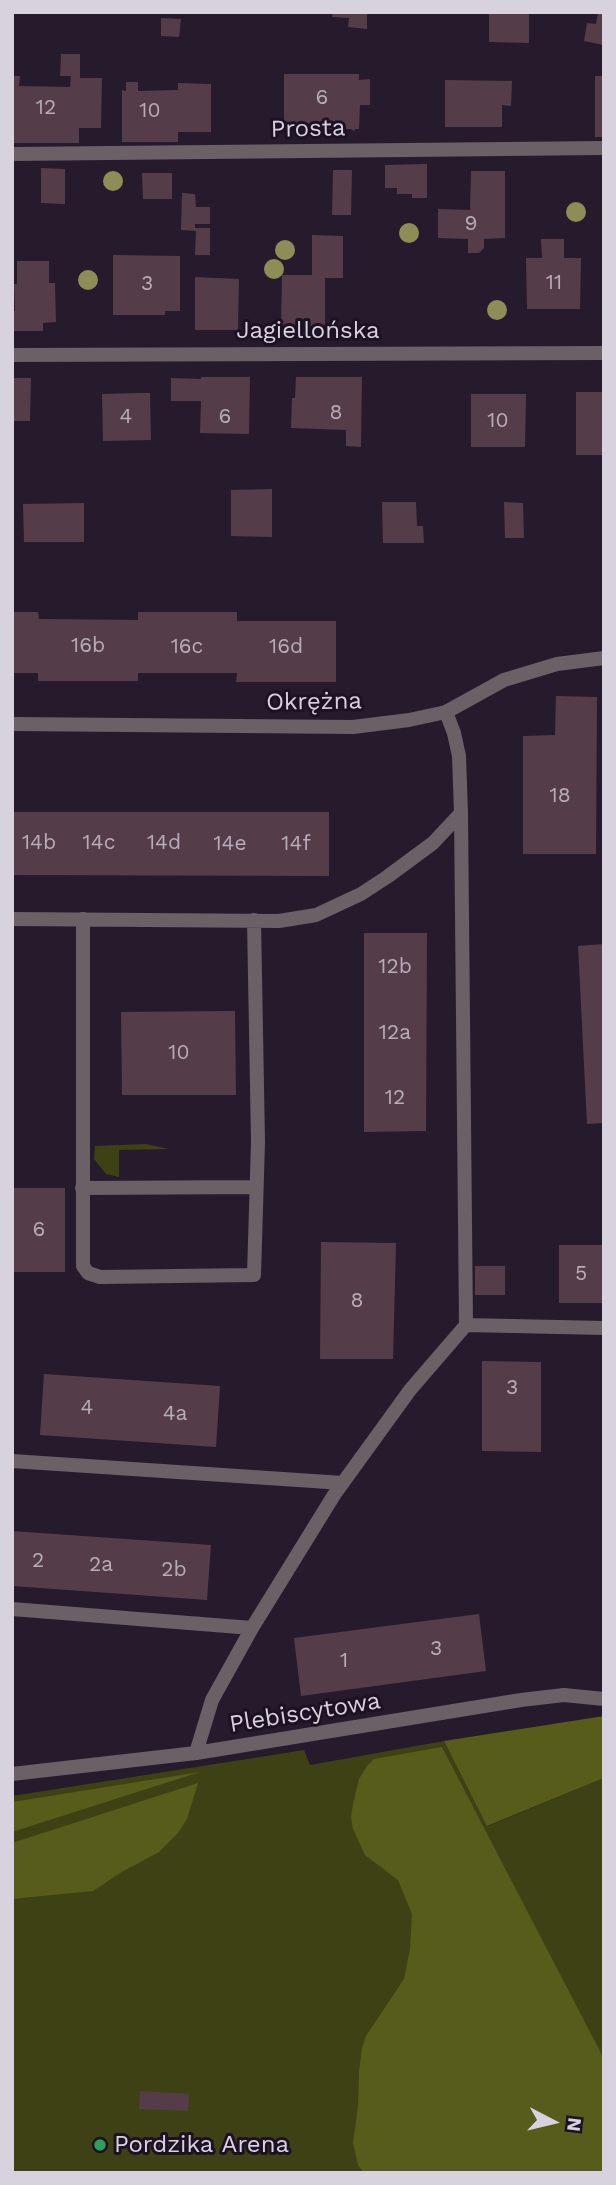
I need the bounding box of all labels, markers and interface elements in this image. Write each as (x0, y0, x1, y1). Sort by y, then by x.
house number: 6 (316, 85, 328, 111)
house number: 12 (36, 95, 56, 121)
house number: 10 (139, 98, 161, 124)
street label: Prosta (270, 114, 346, 144)
house number: 9 (465, 211, 477, 237)
house number: 11 (546, 270, 562, 296)
house number: 3 (141, 271, 153, 297)
street label: Jagiellońska (236, 317, 380, 345)
house number: 8 (330, 400, 342, 426)
house number: 4 (120, 404, 132, 430)
house number: 6 (219, 404, 231, 430)
house number: 10 (487, 408, 509, 434)
house number: 16b (71, 633, 105, 659)
house number: 16c (171, 634, 203, 660)
house number: 16d (269, 634, 303, 660)
street label: Okrężna (266, 687, 362, 717)
house number: 18 (549, 783, 571, 809)
house number: 14b (22, 830, 56, 856)
house number: 14c (83, 830, 115, 856)
house number: 14d (147, 830, 181, 856)
house number: 14e (213, 831, 247, 857)
house number: 14f (281, 831, 311, 857)
house number: 12b (378, 954, 412, 980)
house number: 12a (379, 1020, 411, 1046)
house number: 10 (168, 1040, 190, 1066)
house number: 12 (385, 1085, 405, 1111)
house number: 6 (33, 1217, 45, 1243)
house number: 5 (575, 1261, 587, 1287)
house number: 8 (351, 1288, 363, 1314)
house number: 3 (506, 1375, 518, 1401)
house number: 4 (81, 1395, 93, 1421)
house number: 4a (163, 1401, 187, 1427)
house number: 2 (32, 1548, 44, 1574)
house number: 2a (89, 1552, 113, 1578)
house number: 2b (161, 1557, 187, 1583)
house number: 3 (430, 1636, 442, 1662)
house number: 1 (340, 1648, 348, 1674)
street label: Plebiscytowa (227, 1687, 383, 1739)
north arrow (518, 2087, 588, 2157)
text: N (562, 2116, 587, 2133)
place label: Pordzika Arena (114, 2131, 289, 2159)
marker: Pordzika Arena (92, 2137, 108, 2153)

